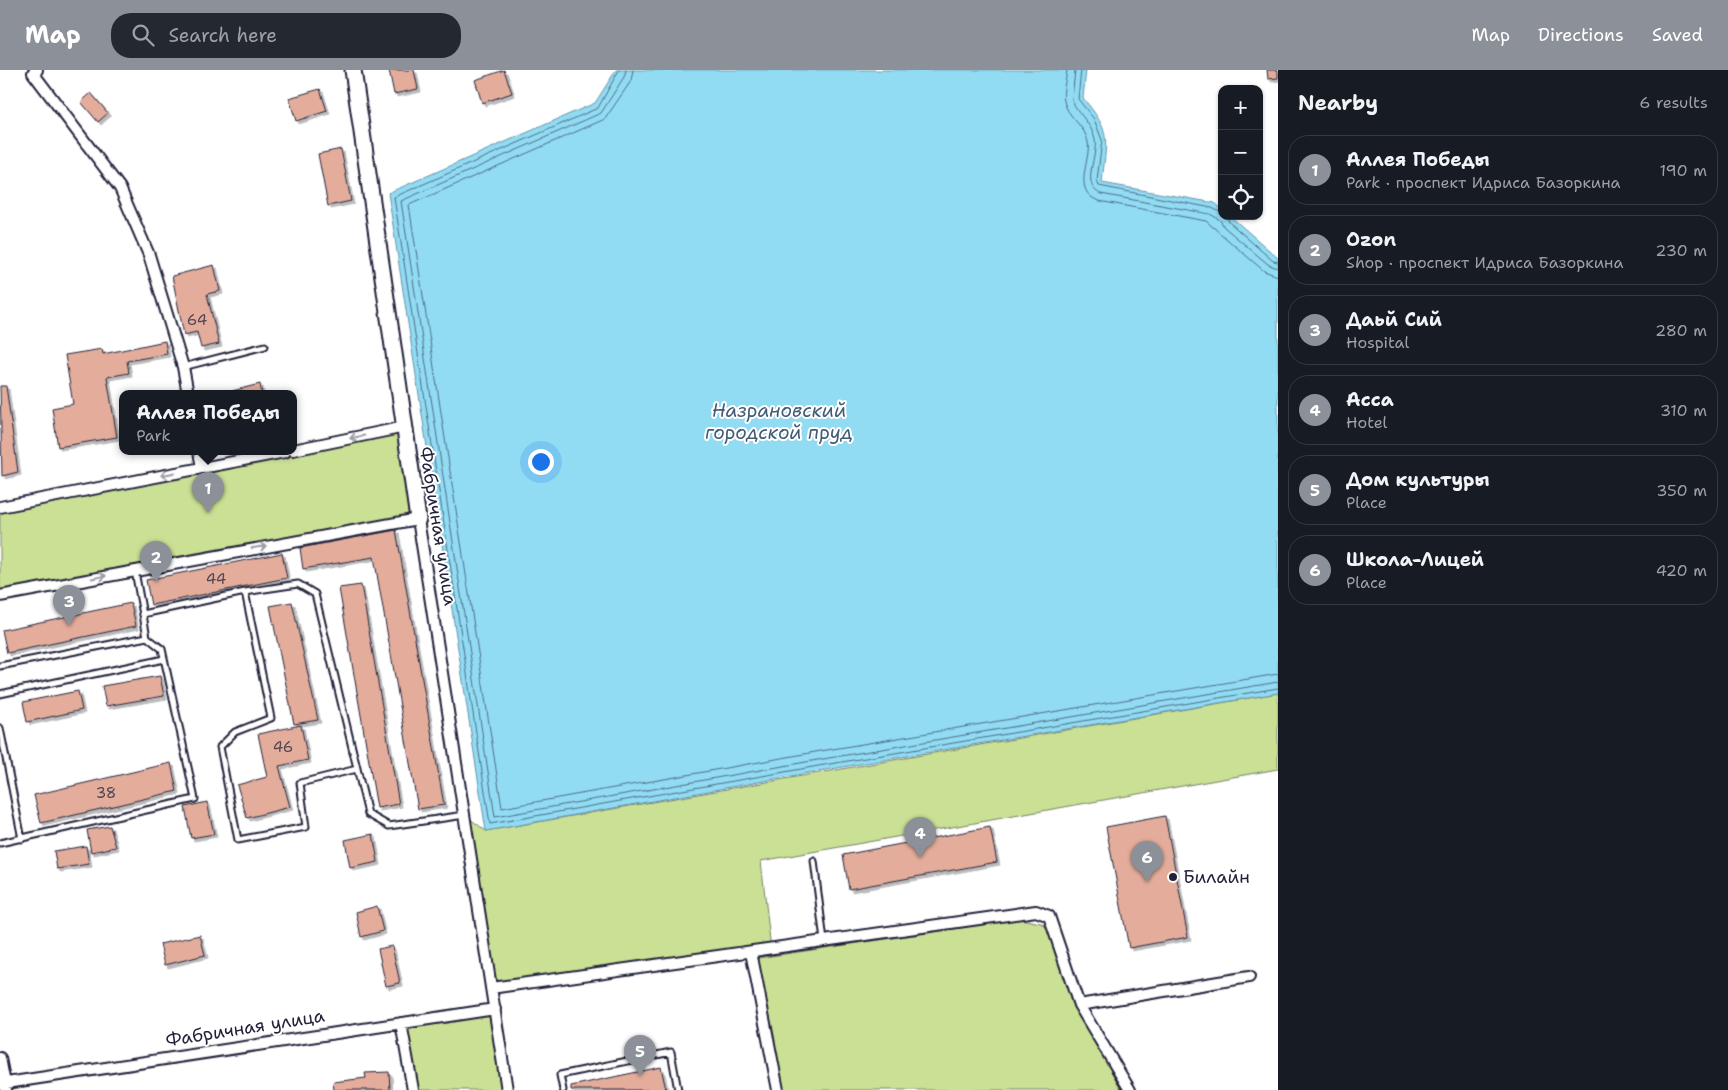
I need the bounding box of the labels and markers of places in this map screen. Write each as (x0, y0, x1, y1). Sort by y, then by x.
pin: 1 (192, 472, 224, 513)
pin: 2 (140, 541, 172, 582)
pin: 3 (53, 585, 85, 626)
pin: 4 (904, 817, 936, 858)
pin: 6 (1131, 841, 1163, 882)
place label: Билайн (1183, 865, 1250, 889)
marker: Билайн (1167, 871, 1179, 883)
pin: 5 (624, 1035, 656, 1076)

